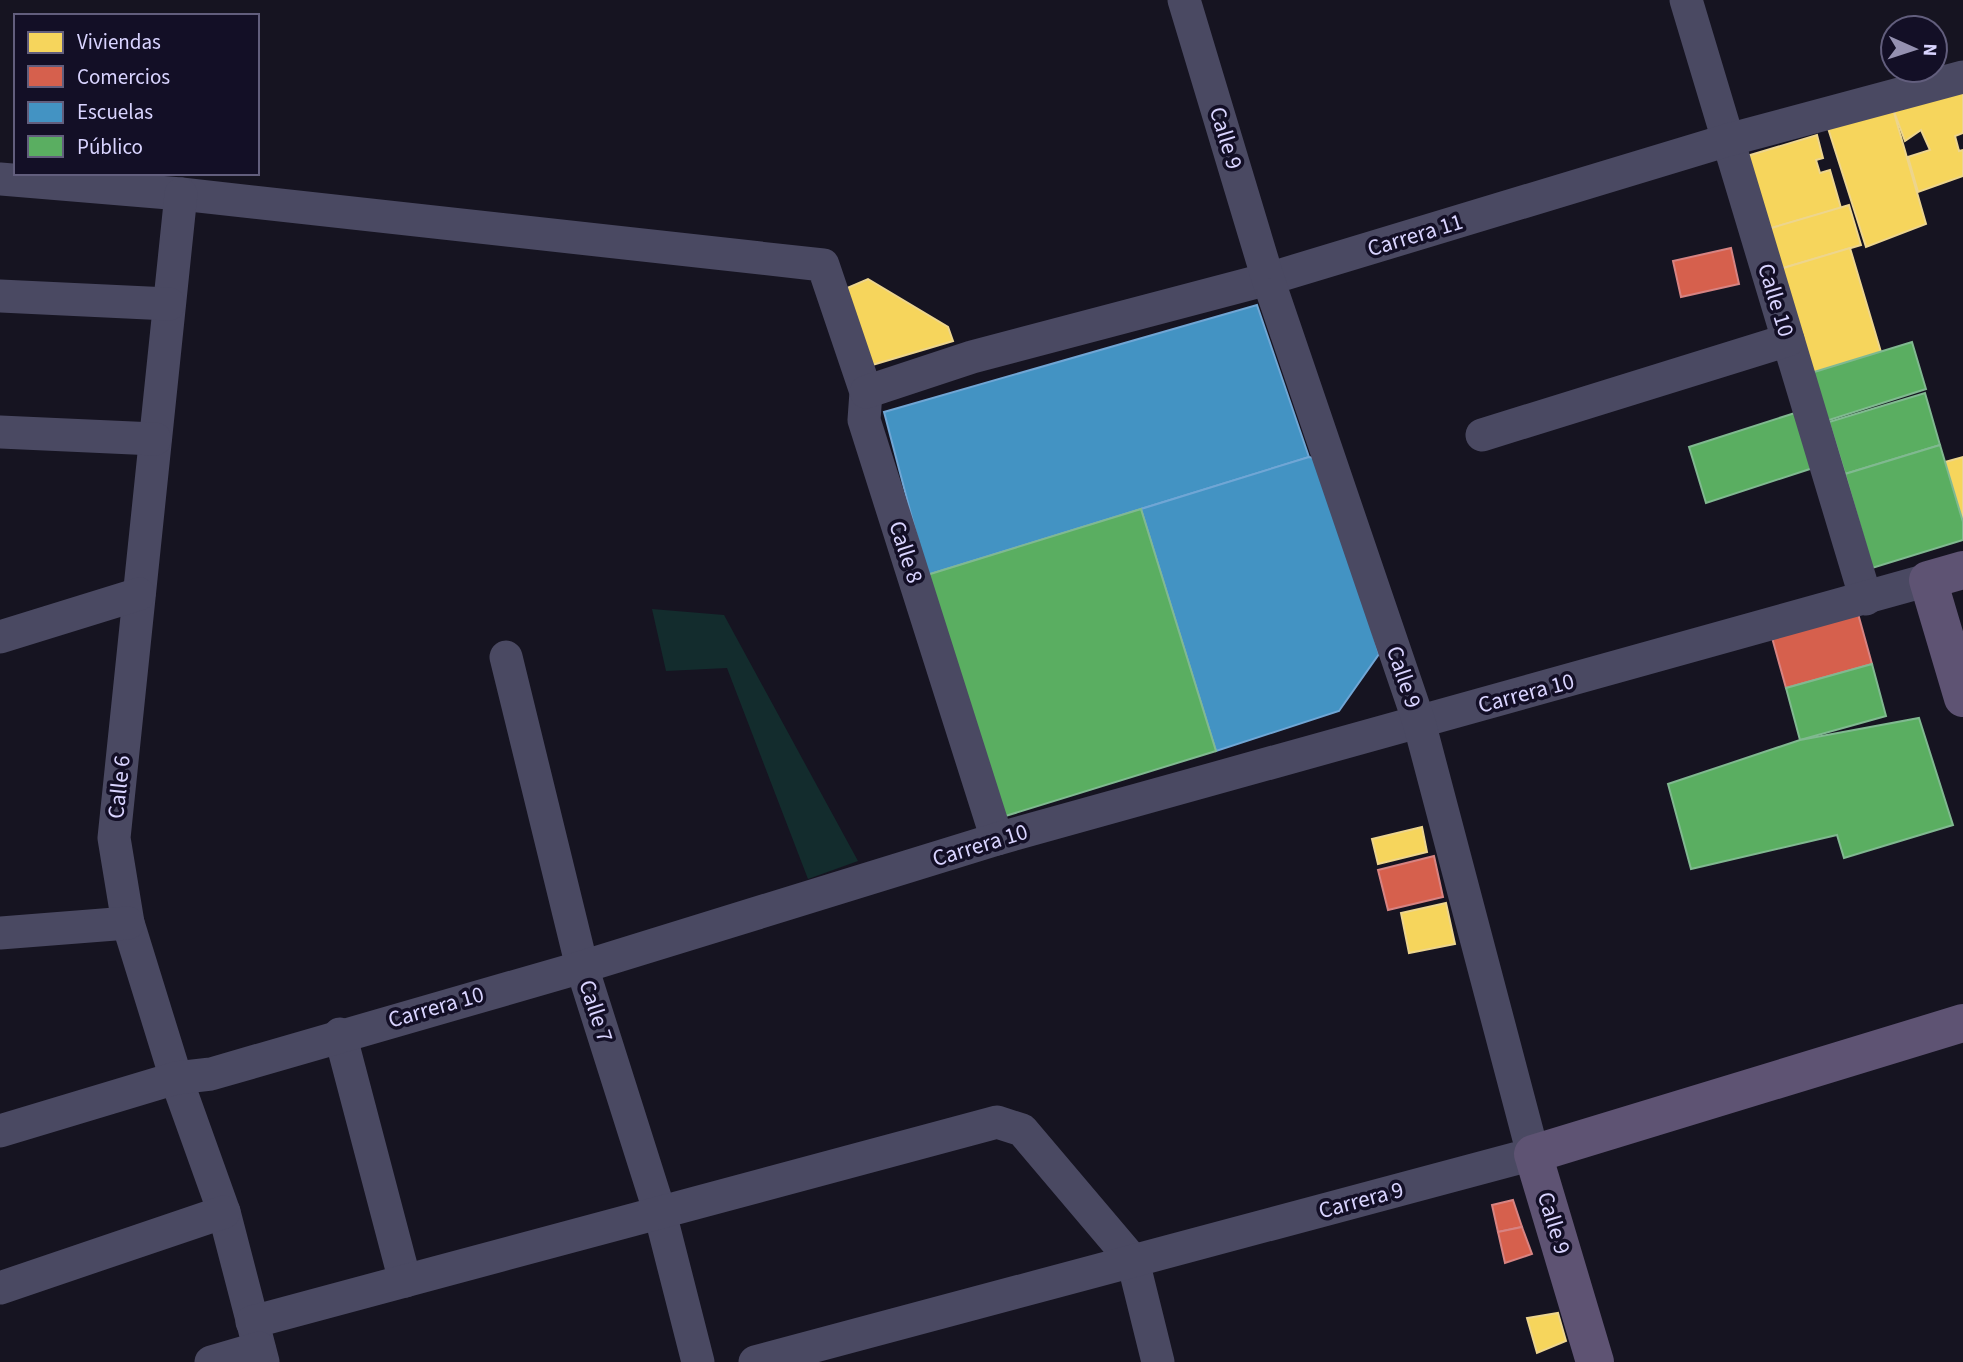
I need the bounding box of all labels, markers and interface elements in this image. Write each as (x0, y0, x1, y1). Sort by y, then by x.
legend (14, 14, 259, 175)
north arrow (1879, 14, 1949, 84)
text: Viviendas (77, 27, 161, 57)
text: N (1916, 43, 1943, 57)
text: Comercios (77, 62, 170, 92)
text: Escuelas (77, 97, 153, 127)
street label: Calle 9 (1201, 103, 1251, 173)
text: Público (77, 132, 143, 162)
street label: Carrera 11 (1363, 205, 1467, 265)
street label: Calle 10 (1749, 259, 1803, 341)
street label: Calle 8 (880, 517, 932, 587)
street label: Calle 9 (1378, 641, 1430, 713)
street label: Carrera 10 (1474, 664, 1578, 722)
street label: Calle 6 (99, 753, 139, 821)
street label: Carrera 10 (928, 815, 1032, 875)
street label: Calle 7 (570, 976, 622, 1046)
street label: Carrera 10 (384, 978, 488, 1036)
street label: Carrera 9 (1315, 1173, 1407, 1227)
street label: Calle 9 (1529, 1188, 1579, 1258)

